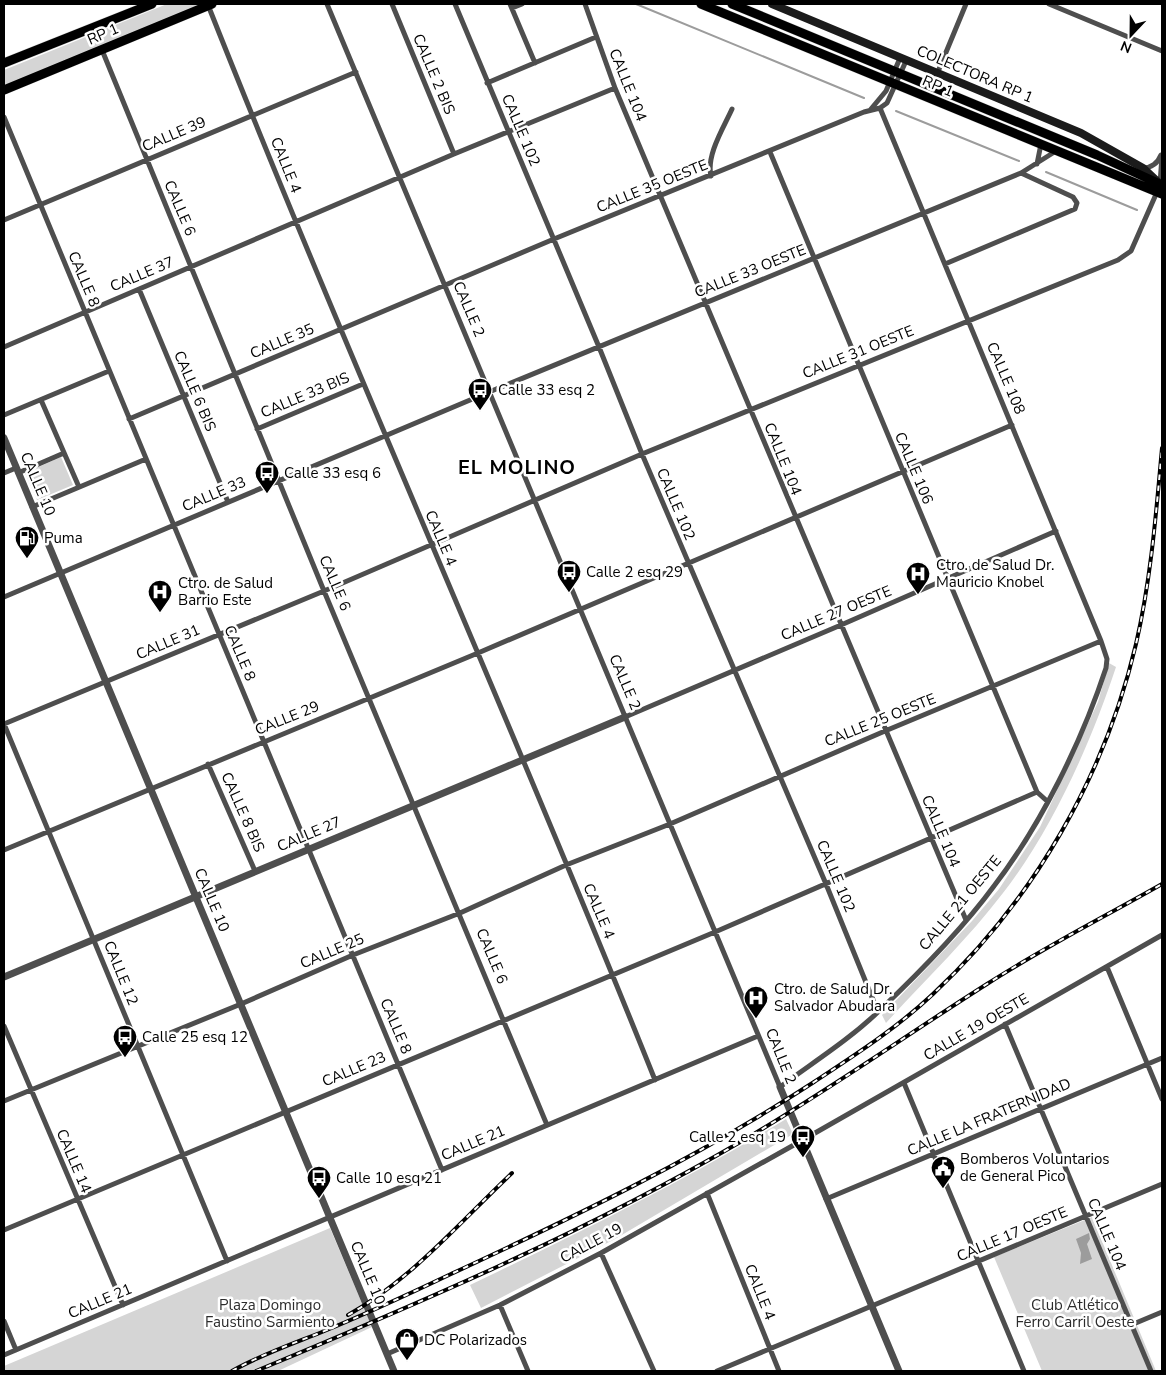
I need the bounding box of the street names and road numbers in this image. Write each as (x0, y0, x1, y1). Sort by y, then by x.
street label: RP 1 (84, 18, 122, 50)
street label: CALLE 2 BIS (408, 31, 460, 117)
street label: COLECTORA RP 1 (914, 41, 1036, 107)
street label: CALLE 104 (604, 46, 652, 124)
street label: RP 1 (920, 71, 956, 101)
street label: CALLE 102 (497, 91, 545, 169)
street label: CALLE 39 (139, 112, 209, 156)
street label: CALLE 4 (266, 134, 306, 196)
street label: CALLE 35 OESTE (593, 155, 711, 217)
street label: CALLE 6 (159, 177, 201, 239)
street label: CALLE 33 OESTE (691, 240, 809, 302)
street label: CALLE 8 (63, 248, 105, 310)
street label: CALLE 37 (107, 252, 177, 296)
street label: CALLE 2 (448, 278, 490, 340)
street label: CALLE 35 (247, 319, 317, 363)
street label: CALLE 31 OESTE (799, 321, 917, 383)
street label: CALLE 108 (982, 339, 1030, 417)
street label: CALLE 6 BIS (169, 348, 221, 434)
street label: CALLE 33 BIS (257, 367, 353, 423)
street label: CALLE 104 (759, 420, 807, 498)
street label: CALLE 106 (890, 429, 938, 507)
street label: CALLE 10 (16, 449, 60, 519)
street label: CALLE 102 (652, 465, 700, 543)
street label: CALLE 33 (179, 472, 249, 516)
street label: CALLE 4 (420, 507, 462, 569)
street label: CALLE 6 (314, 552, 356, 614)
street label: CALLE 27 OESTE (778, 581, 894, 645)
street label: CALLE 31 (133, 620, 203, 664)
street label: CALLE 8 (219, 622, 261, 684)
street label: CALLE 2 (604, 651, 646, 713)
street label: CALLE 25 OESTE (821, 689, 939, 751)
street label: CALLE 29 (252, 696, 322, 740)
street label: CALLE 8 BIS (216, 769, 270, 855)
street label: CALLE 104 (917, 792, 965, 870)
street label: CALLE 27 (274, 812, 344, 856)
street label: CALLE 102 (812, 837, 860, 915)
street label: CALLE 21 OESTE (914, 851, 1006, 955)
street label: CALLE 10 (190, 865, 234, 935)
street label: CALLE 4 (578, 880, 620, 942)
street label: CALLE 6 (471, 925, 513, 987)
street label: CALLE 25 (297, 929, 367, 973)
street label: CALLE 12 (99, 938, 143, 1008)
street label: CALLE 19 OESTE (920, 989, 1032, 1065)
street label: CALLE 8 (375, 995, 417, 1057)
street label: CALLE 2 (761, 1025, 801, 1087)
street label: CALLE 23 (319, 1047, 389, 1091)
street label: CALLE LA FRATERNIDAD (904, 1073, 1074, 1161)
street label: CALLE 21 (438, 1121, 508, 1165)
street label: CALLE 14 (52, 1126, 96, 1196)
street label: CALLE 104 (1083, 1195, 1131, 1273)
street label: CALLE 17 OESTE (954, 1202, 1070, 1266)
street label: CALLE 19 (556, 1218, 626, 1268)
street label: CALLE 10 (346, 1238, 390, 1308)
street label: CALLE 4 (740, 1261, 780, 1323)
street label: CALLE 21 (65, 1279, 135, 1323)

